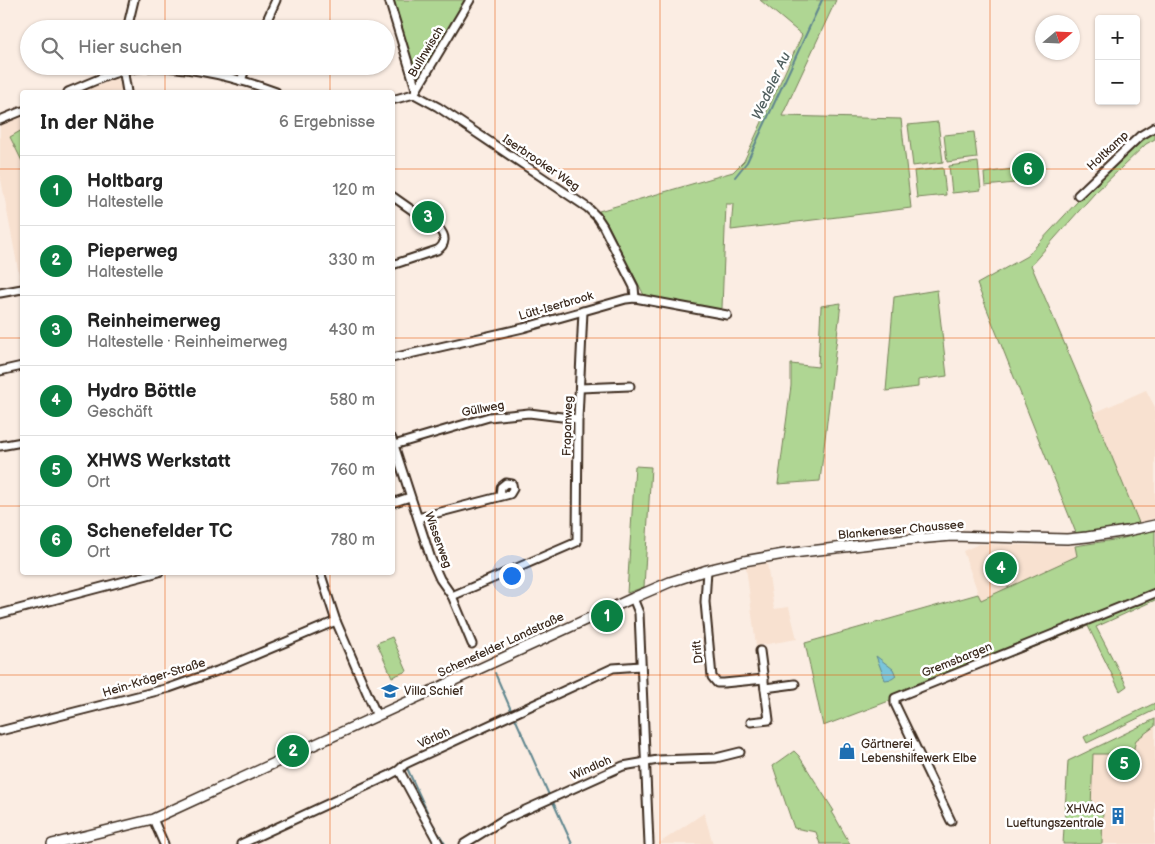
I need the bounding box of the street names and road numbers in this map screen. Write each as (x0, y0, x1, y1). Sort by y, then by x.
street label: Bullnwisch (405, 24, 447, 80)
street label: Holtkamp (1084, 128, 1132, 174)
street label: Iserbrooker Weg (500, 132, 582, 194)
street label: Lütt-Iserbrook (517, 288, 595, 324)
street label: Frapanweg (559, 395, 577, 456)
street label: Güllweg (460, 398, 506, 420)
street label: Wisserweg (421, 510, 455, 570)
street label: Blankeneser Chaussee (837, 517, 965, 543)
street label: Schenefelder Landstraße (436, 609, 566, 681)
street label: Drift (689, 639, 707, 664)
street label: Gremsbargen (920, 639, 995, 681)
street label: Hein-Kröger-Straße (101, 655, 207, 701)
street label: Vörloh (416, 724, 453, 752)
street label: Windloh (568, 752, 614, 784)

